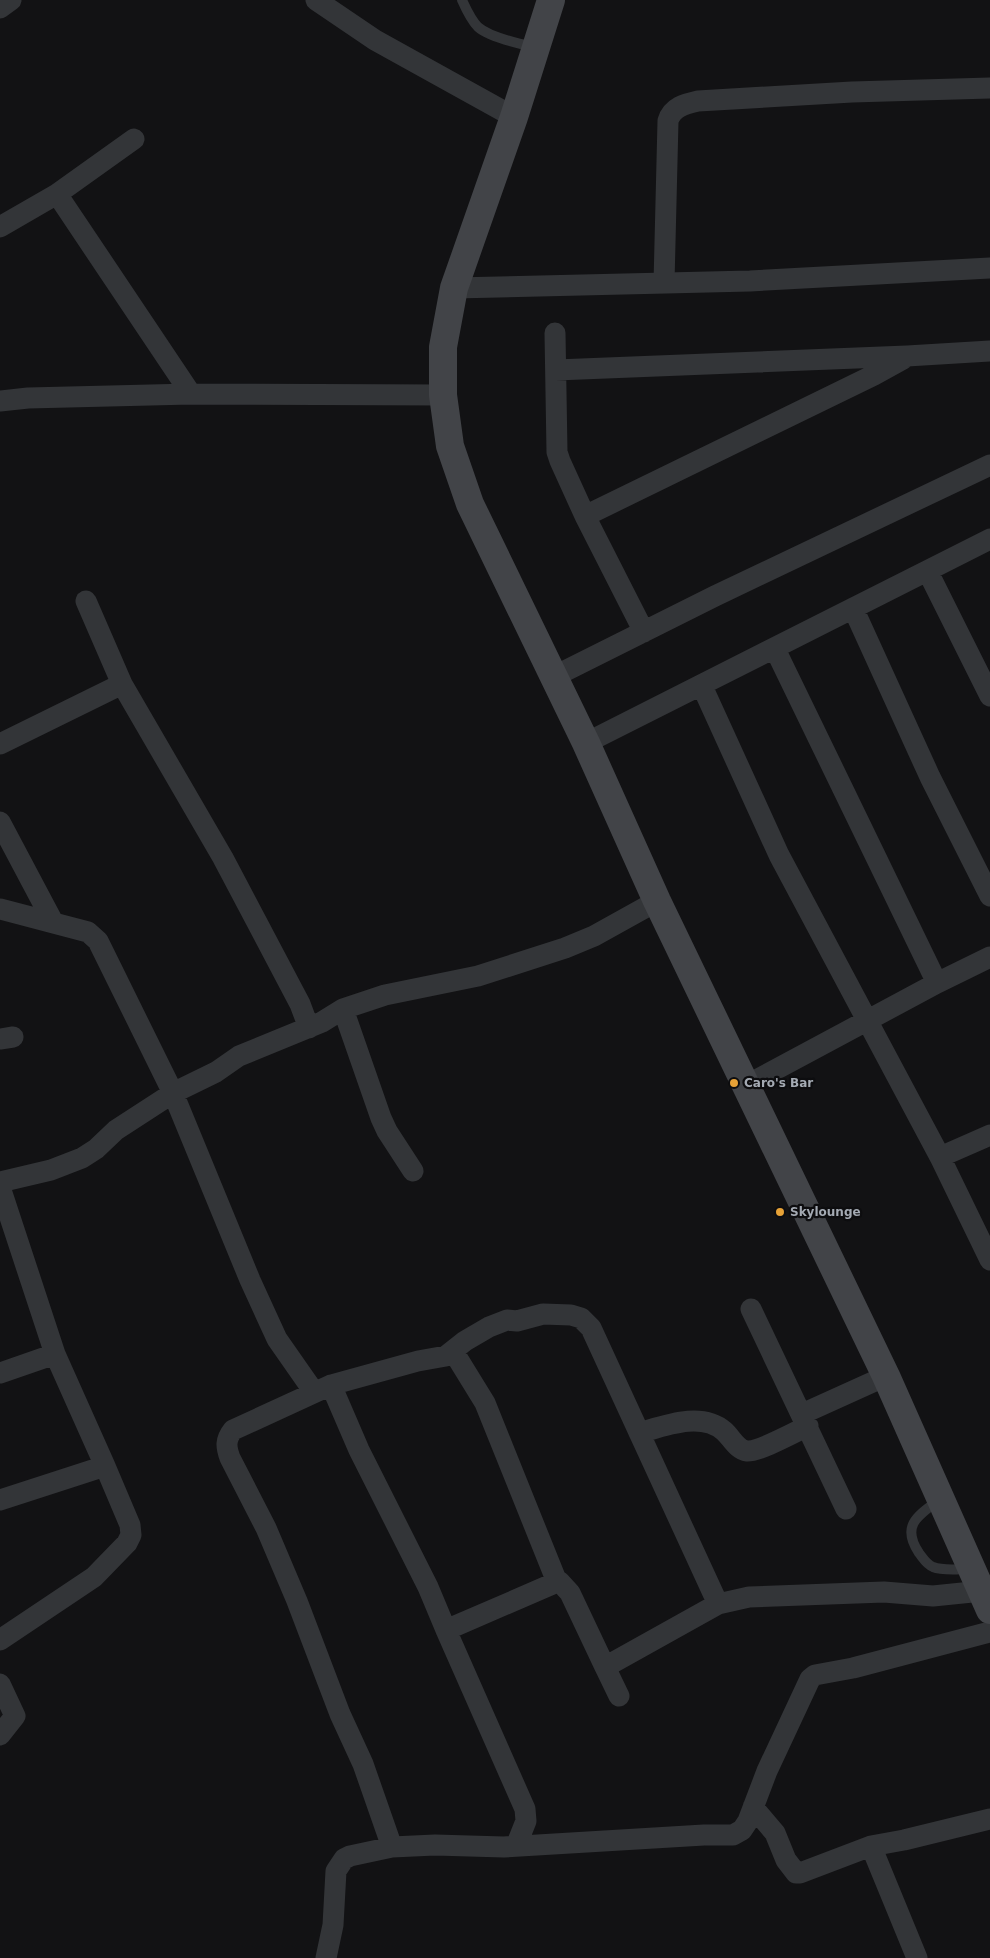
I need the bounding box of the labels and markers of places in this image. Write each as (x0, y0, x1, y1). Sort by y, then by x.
place label: Caro's Bar (744, 1076, 813, 1090)
marker: Caro's Bar (728, 1077, 740, 1089)
place label: Skylounge (790, 1205, 861, 1219)
marker: Skylounge (774, 1206, 786, 1218)

